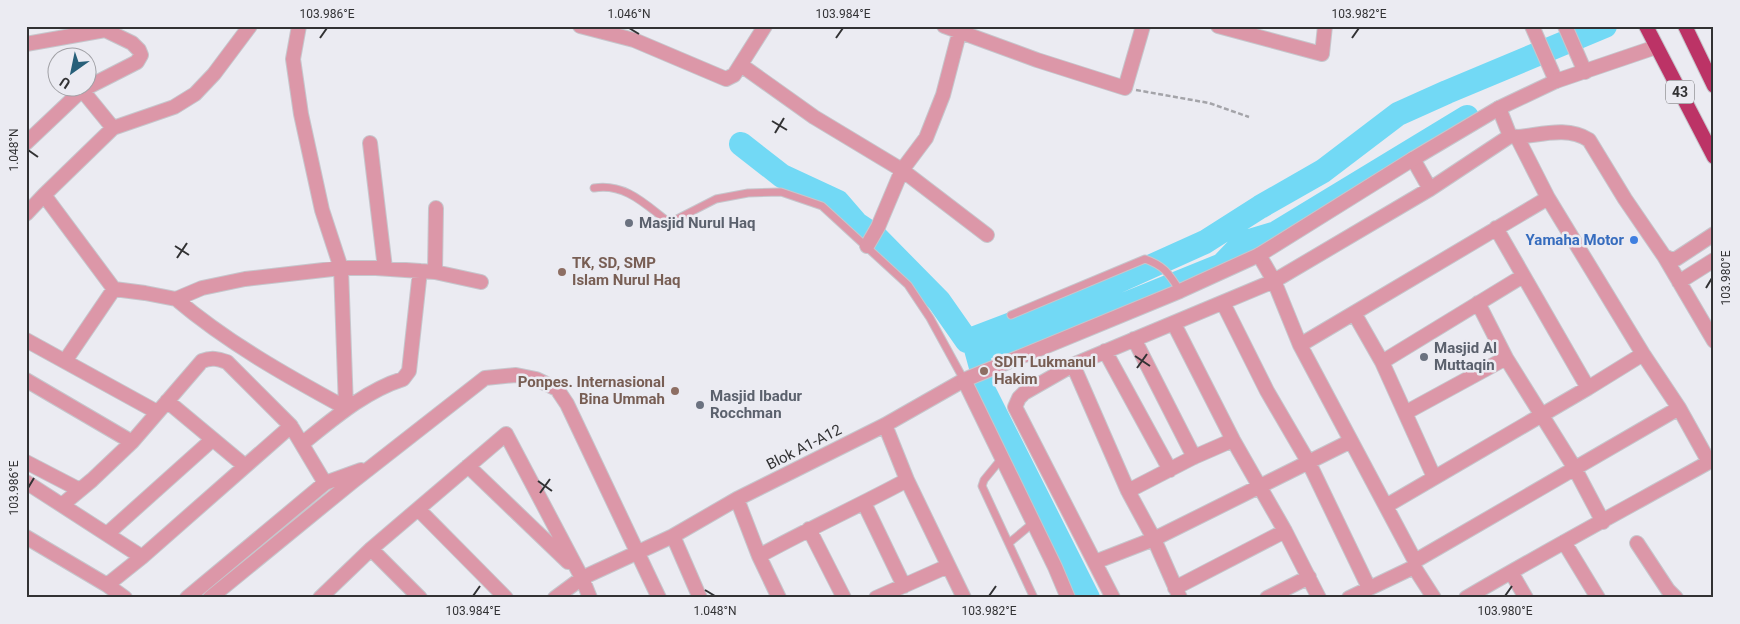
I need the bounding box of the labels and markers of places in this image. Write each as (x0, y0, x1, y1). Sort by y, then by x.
place label: Masjid Nurul Haq (639, 214, 756, 232)
marker: Masjid Nurul Haq (623, 217, 635, 229)
place label: Yamaha Motor (1526, 231, 1624, 249)
marker: Yamaha Motor (1628, 234, 1640, 246)
place label: TK, SD, SMP Islam Nurul Haq (572, 254, 680, 289)
marker: TK, SD, SMP Islam Nurul Haq (556, 266, 568, 278)
place label: Masjid Al Muttaqin (1434, 339, 1497, 374)
marker: Masjid Al Muttaqin (1418, 351, 1430, 363)
place label: SDIT Lukmanul Hakim (994, 353, 1096, 388)
marker: SDIT Lukmanul Hakim (978, 365, 990, 377)
place label: Ponpes. Internasional Bina Ummah (518, 373, 665, 408)
marker: Ponpes. Internasional Bina Ummah (669, 385, 681, 397)
place label: Masjid Ibadur Rocchman (710, 387, 803, 422)
marker: Masjid Ibadur Rocchman (694, 399, 706, 411)

